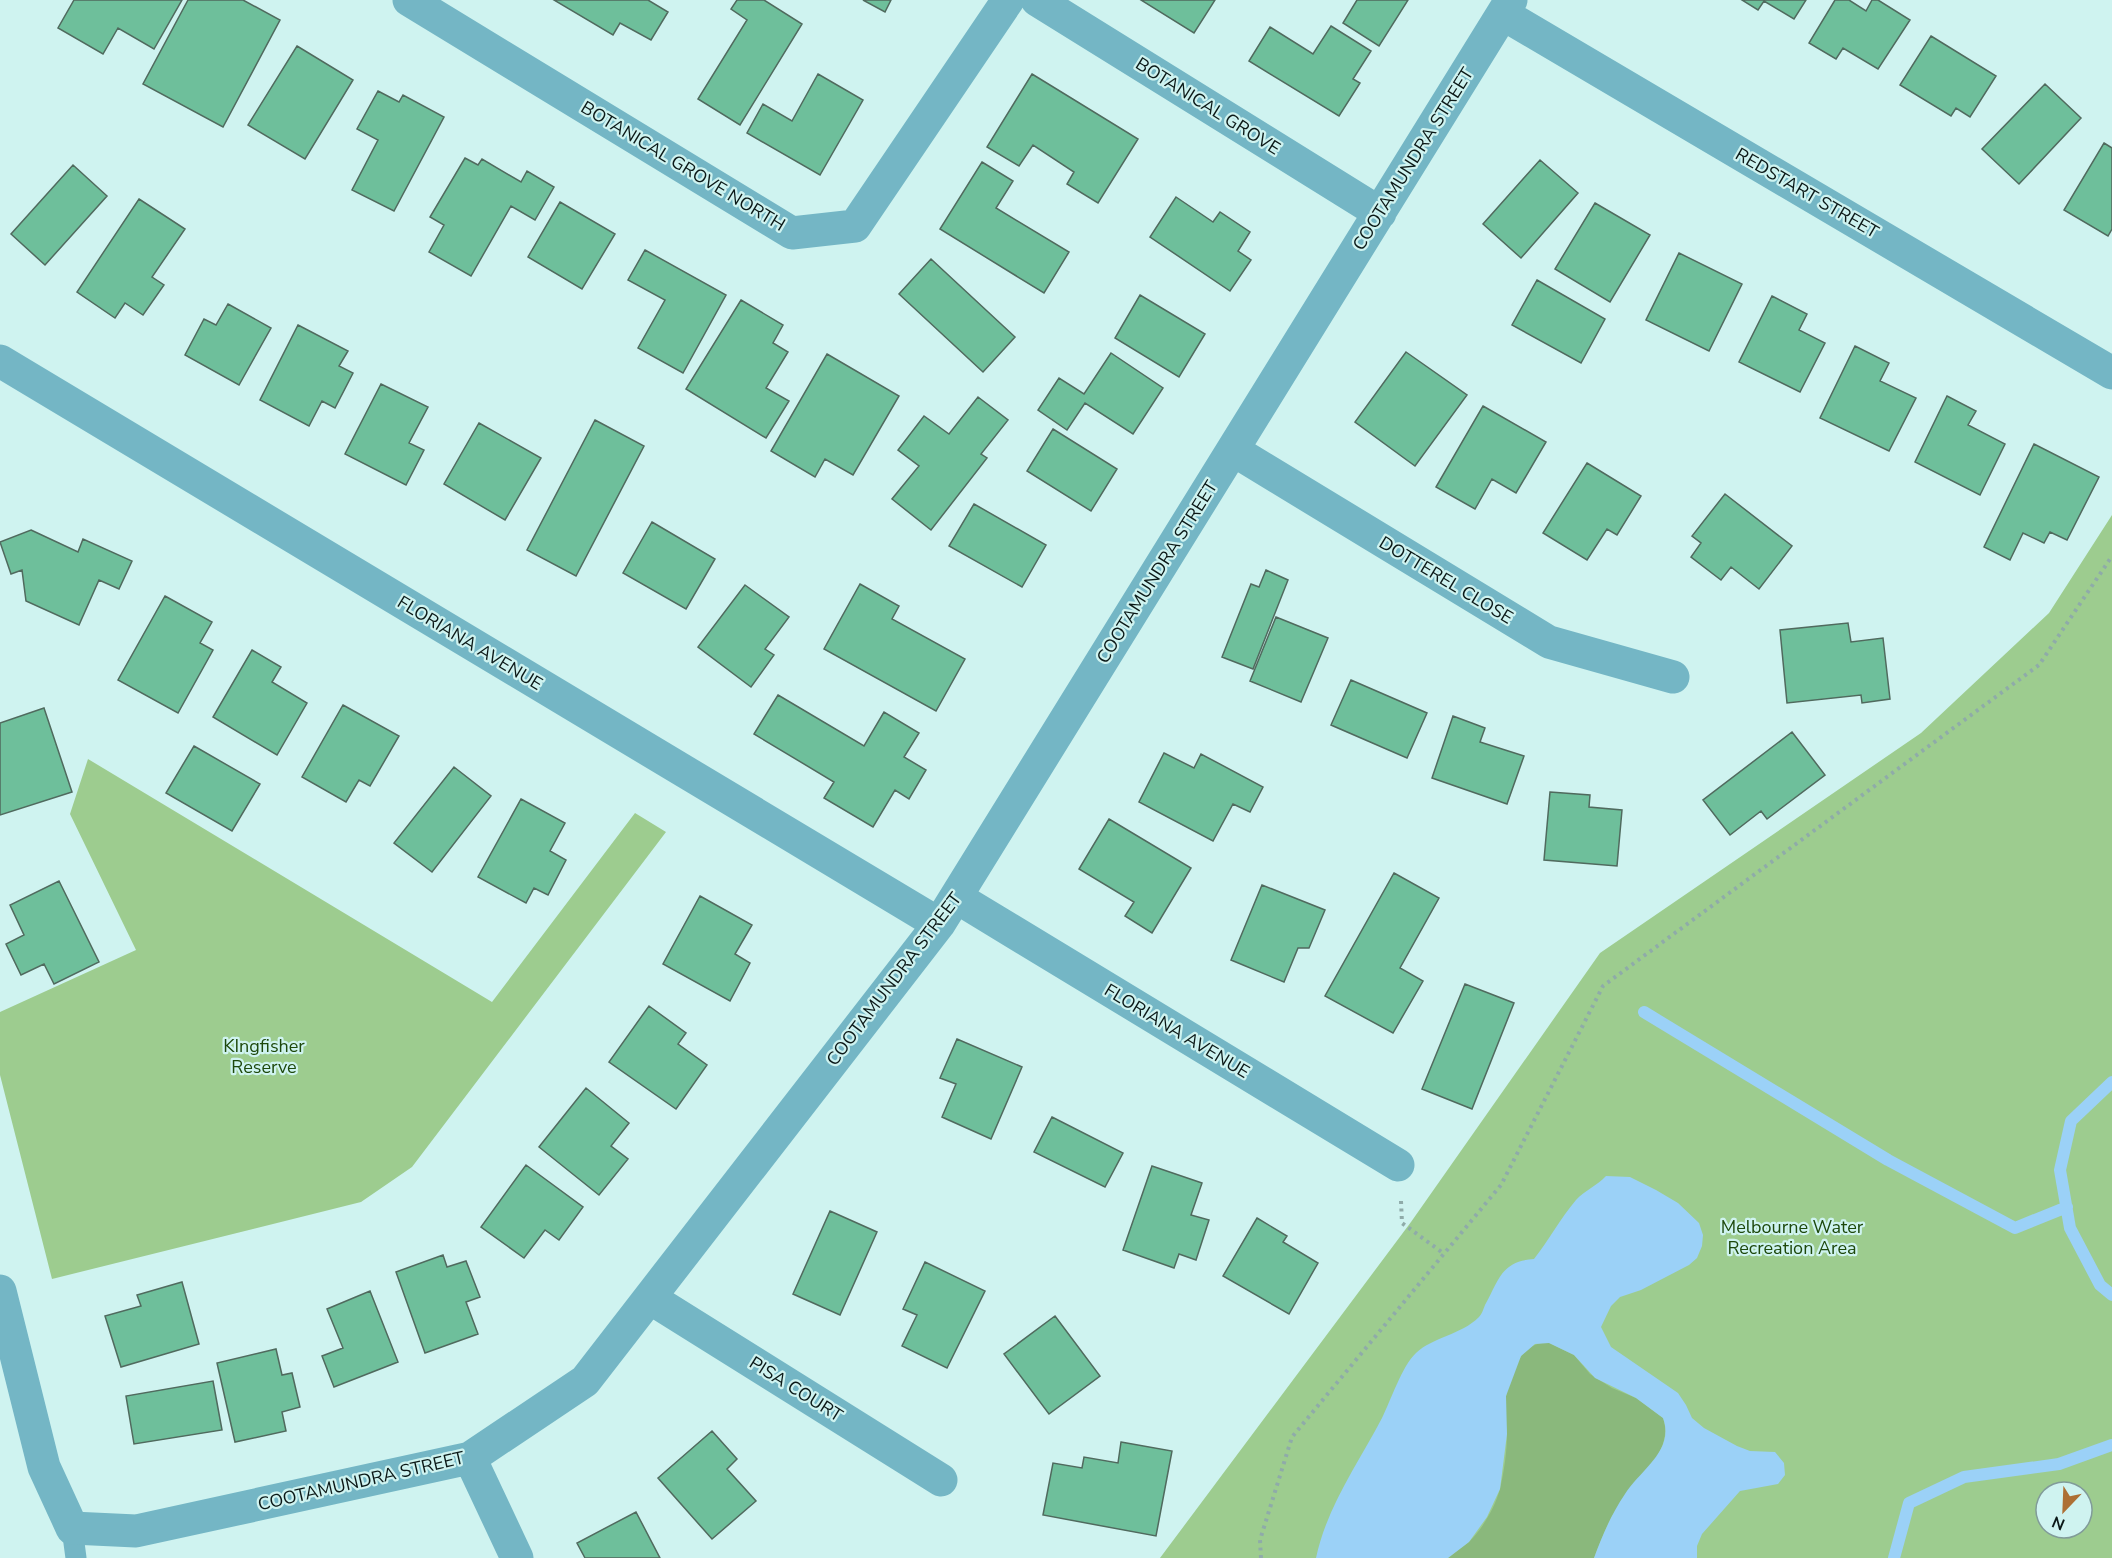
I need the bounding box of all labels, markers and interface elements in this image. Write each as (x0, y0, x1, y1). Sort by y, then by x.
street label: BOTANICAL GROVE (1131, 52, 1285, 160)
street label: COOTAMUNDRA STREET (1347, 63, 1479, 255)
street label: BOTANICAL GROVE NORTH (576, 95, 790, 237)
street label: REDSTART STREET (1731, 142, 1883, 244)
street label: COOTAMUNDRA STREET (1091, 476, 1223, 668)
street label: DOTTEREL CLOSE (1375, 530, 1517, 630)
street label: FLORIANA AVENUE (393, 590, 547, 696)
street label: COOTAMUNDRA STREET (821, 887, 967, 1071)
street label: FLORIANA AVENUE (1100, 978, 1254, 1084)
park label: KIngfisher Reserve (223, 1034, 305, 1079)
park label: Melbourne Water Recreation Area (1721, 1215, 1864, 1260)
street label: PISA COURT (745, 1351, 847, 1427)
street label: COOTAMUNDRA STREET (255, 1446, 467, 1516)
north arrow (2034, 1480, 2094, 1540)
text: N (2049, 1510, 2068, 1535)

